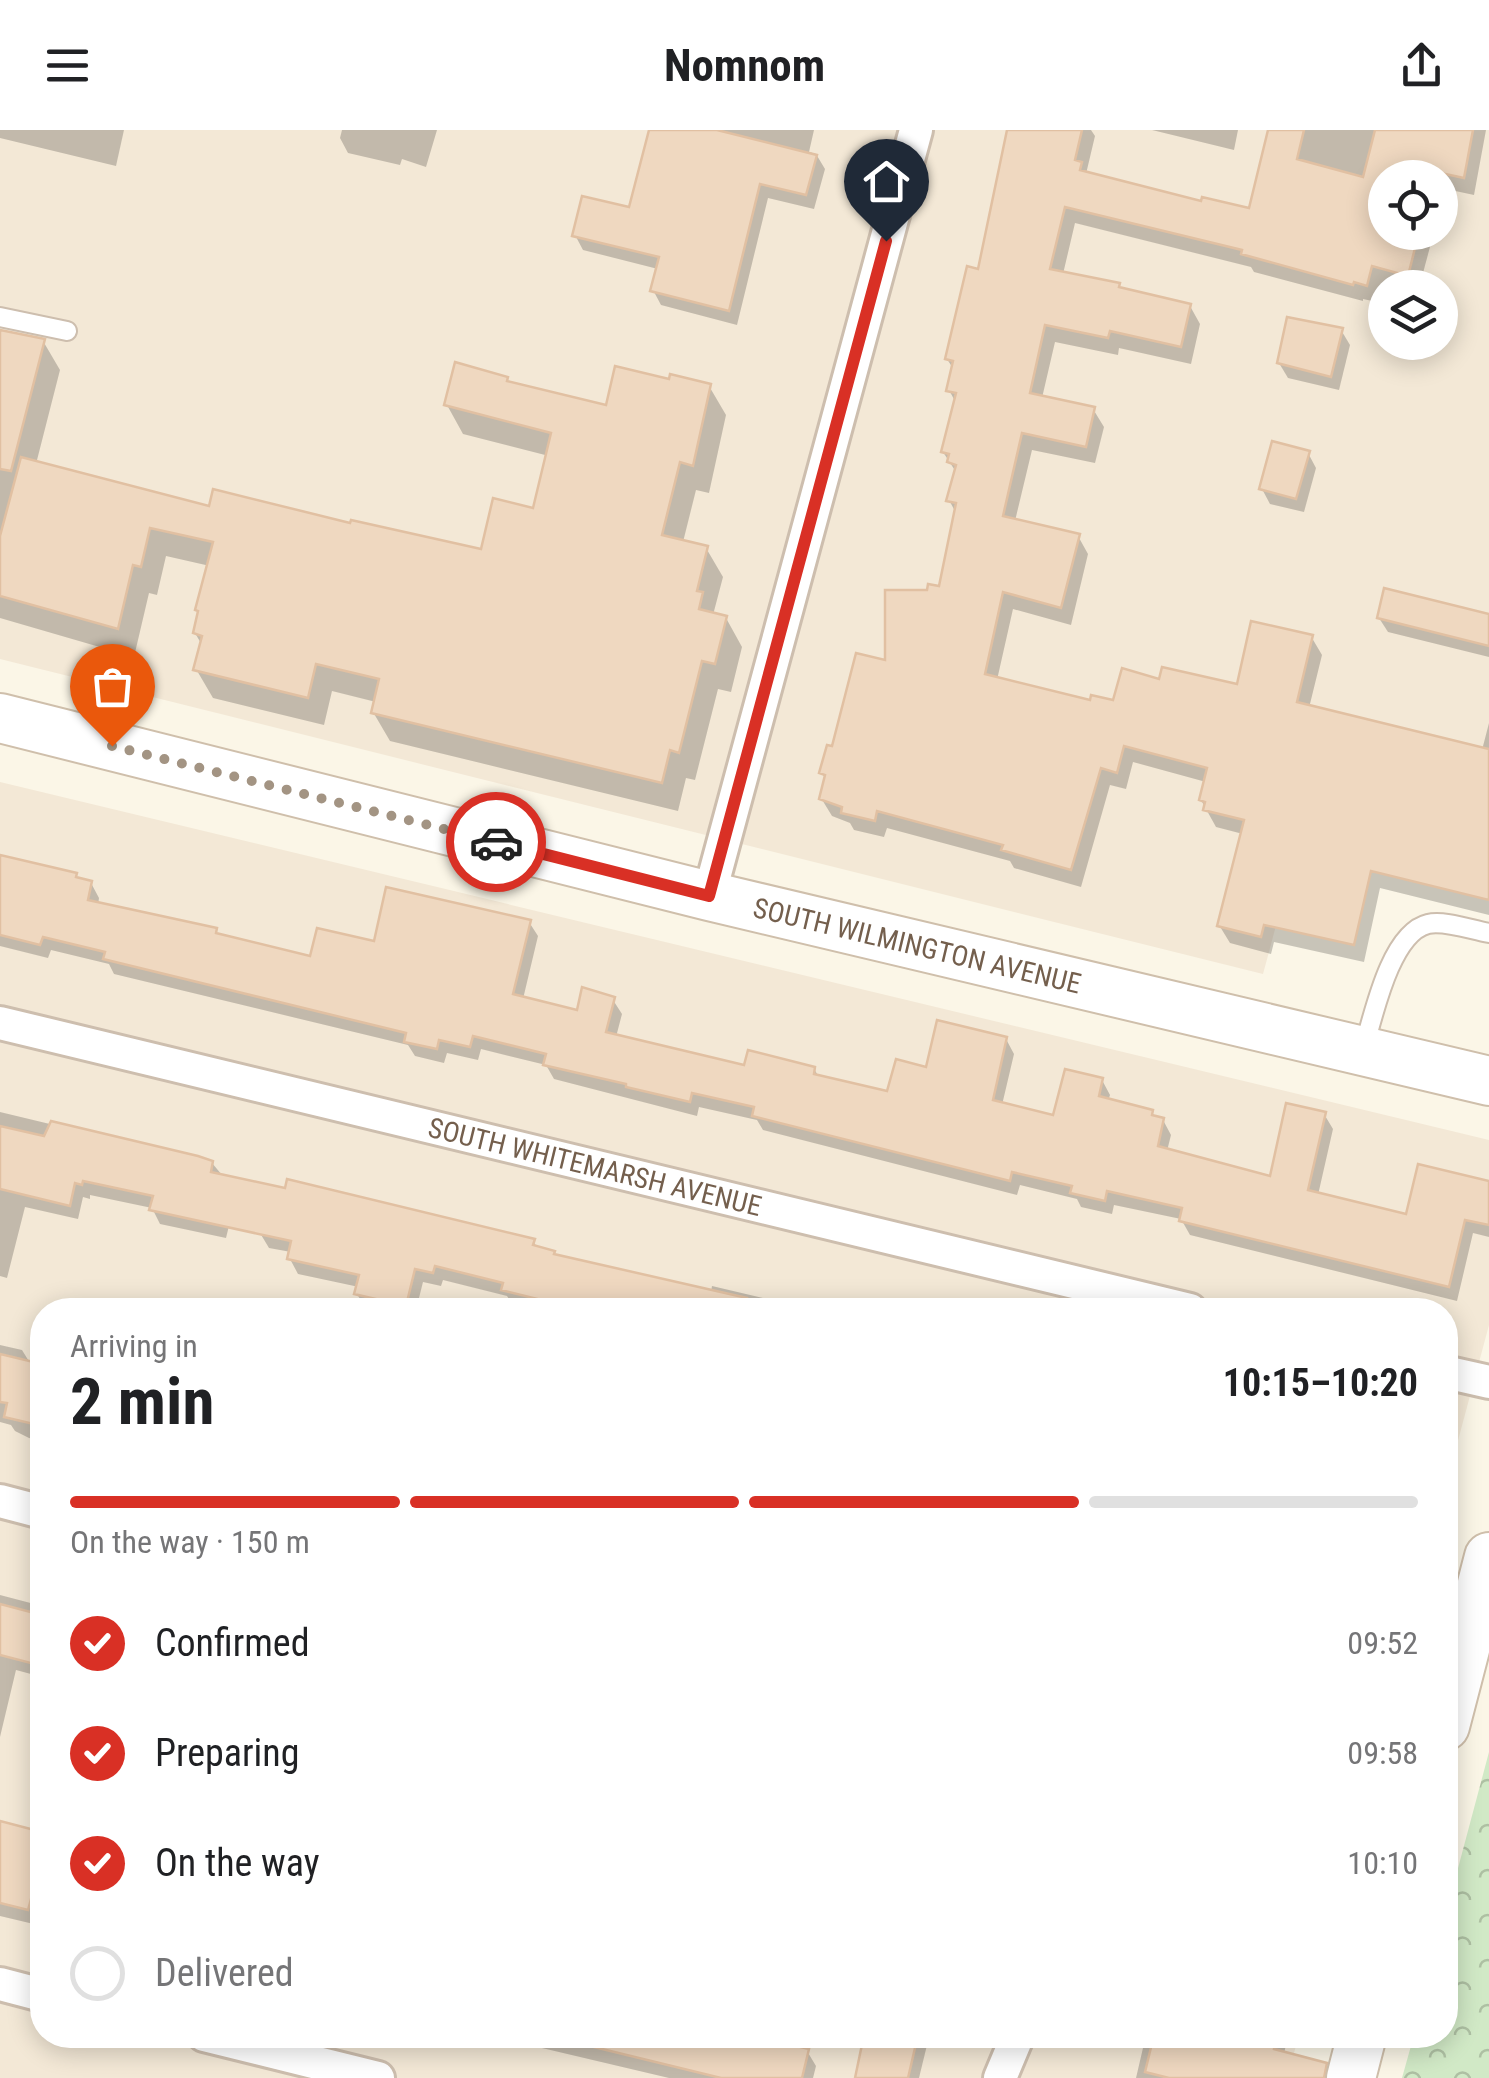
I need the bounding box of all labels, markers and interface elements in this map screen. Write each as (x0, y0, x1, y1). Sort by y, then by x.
icon: menu (40, 38, 95, 93)
icon: share (1394, 38, 1449, 93)
text: Nomnom (664, 39, 825, 92)
pin (844, 139, 929, 242)
icon: home (859, 154, 914, 209)
map controls (1368, 160, 1458, 360)
button: locate (1368, 160, 1458, 250)
button: layers (1368, 270, 1458, 360)
pin (70, 644, 155, 747)
icon: bag (85, 659, 140, 714)
courier (446, 792, 546, 892)
icon: car (469, 815, 524, 870)
street label: SOUTH WILMINGTON AVENUE (750, 891, 1084, 1000)
street label: SOUTH WHITEMARSH AVENUE (425, 1110, 765, 1223)
text: Arriving in (70, 1327, 198, 1365)
text: 10:15–10:20 (1223, 1361, 1418, 1405)
text: 2 min (70, 1364, 214, 1440)
text: On the way · 150 m (70, 1523, 310, 1561)
icon: check (70, 1616, 125, 1671)
text: Confirmed (155, 1621, 310, 1665)
text: 09:52 (1347, 1624, 1418, 1662)
icon: check (70, 1726, 125, 1781)
text: Preparing (155, 1731, 300, 1775)
text: 09:58 (1347, 1734, 1418, 1772)
icon: check (70, 1836, 125, 1891)
text: On the way (155, 1841, 320, 1885)
text: 10:10 (1347, 1844, 1418, 1882)
text: Delivered (155, 1951, 294, 1995)

